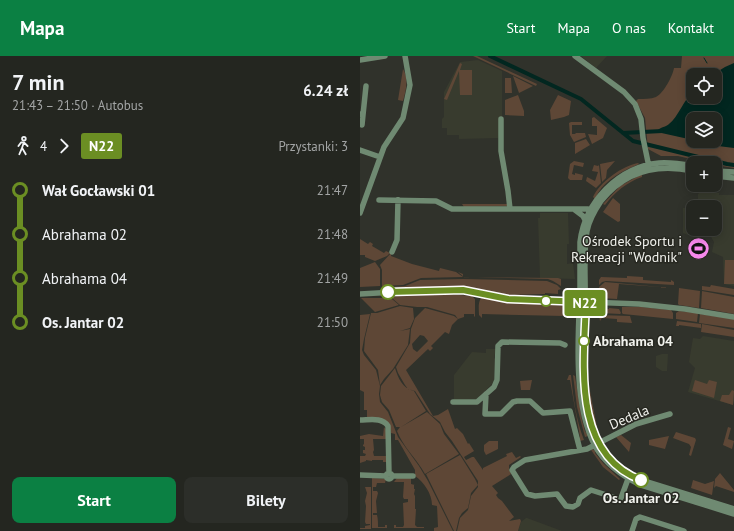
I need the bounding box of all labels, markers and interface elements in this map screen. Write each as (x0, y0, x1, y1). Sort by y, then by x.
text: Mapa (20, 16, 64, 40)
text: Start (506, 19, 535, 37)
text: Mapa (557, 19, 590, 37)
text: O nas (612, 19, 646, 37)
text: Kontakt (668, 19, 714, 37)
text: 7 min (12, 68, 64, 96)
map controls (686, 68, 722, 236)
button: locate (686, 68, 722, 104)
text: 6.24 zł (303, 81, 348, 100)
text: 21:43 – 21:50 · Autobus (12, 97, 143, 114)
button: layers (686, 112, 722, 148)
icon: walk (12, 135, 34, 157)
icon: forward (53, 135, 75, 157)
text: N22 (89, 137, 114, 155)
text: 4 (40, 138, 47, 155)
text: Przystanki: 3 (278, 138, 348, 155)
button: + (686, 156, 722, 192)
text: Wał Gocławski 01 (42, 181, 155, 200)
text: 21:47 (317, 182, 348, 199)
button: − (686, 200, 722, 236)
text: Abrahama 02 (42, 225, 127, 244)
text: 21:48 (317, 226, 348, 243)
place label: Ośrodek Sportu i Rekreacji "Wodnik" (571, 232, 682, 266)
sports icon: Ośrodek Sportu i Rekreacji "Wodnik" (685, 236, 711, 262)
text: Abrahama 04 (42, 269, 127, 288)
text: 21:49 (317, 270, 348, 287)
unlabelled marker (380, 284, 396, 300)
line badge: N22 (562, 290, 608, 316)
text: N22 (572, 294, 598, 312)
unlabelled marker (540, 295, 552, 307)
text: Os. Jantar 02 (42, 313, 124, 332)
text: 21:50 (317, 314, 348, 331)
place label: Abrahama 04 (593, 332, 673, 350)
marker: Abrahama 04 (578, 335, 590, 347)
street label: Dedala (606, 401, 652, 433)
marker: Os. Jantar 02 (633, 472, 649, 488)
button: Start (12, 477, 176, 523)
button: Bilety (184, 477, 348, 523)
place label: Os. Jantar 02 (603, 489, 679, 507)

